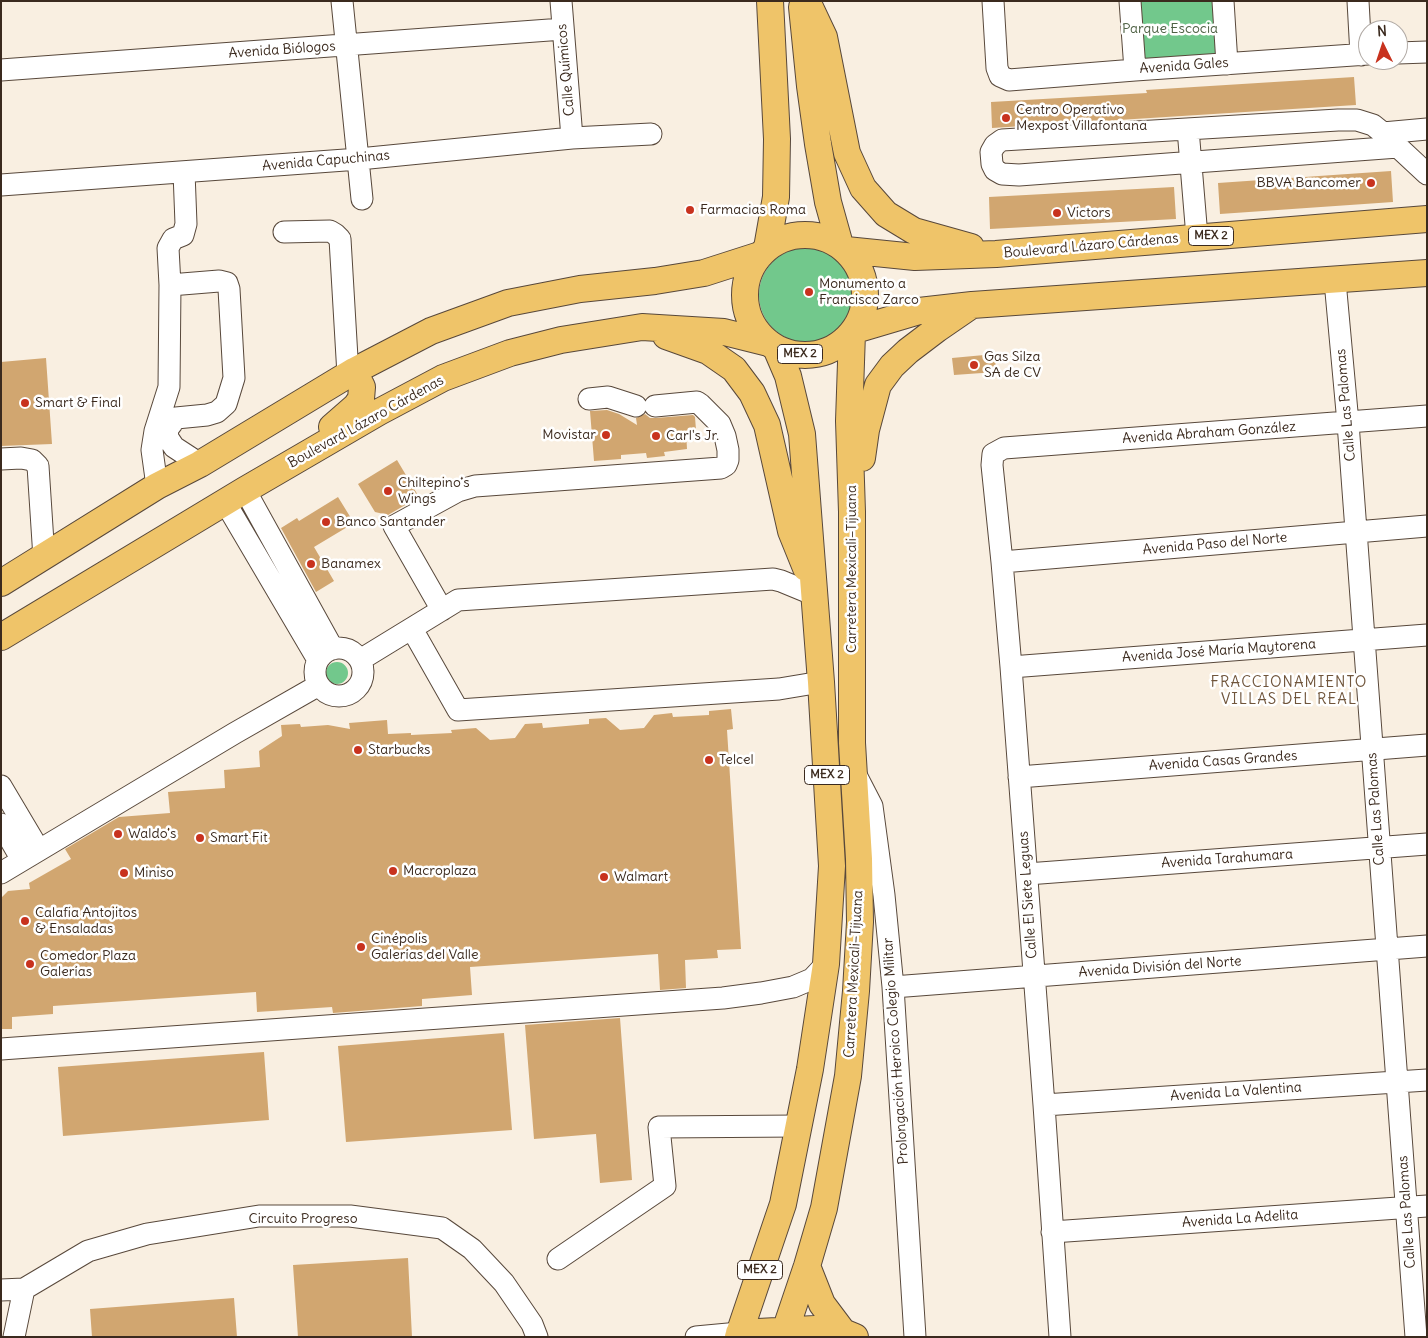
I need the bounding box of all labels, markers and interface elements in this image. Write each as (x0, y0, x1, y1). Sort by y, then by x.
north arrow (1358, 20, 1408, 70)
park label: Parque Escocia (1122, 21, 1218, 37)
text: N (1377, 22, 1387, 40)
street label: Calle Químicos (554, 23, 578, 117)
street label: Avenida Biólogos (228, 38, 336, 62)
street label: Avenida Gales (1139, 55, 1229, 77)
place label: Centro Operativo Mexpost Villafontana (1016, 102, 1147, 134)
marker: Centro Operativo Mexpost Villafontana (1000, 112, 1012, 124)
street label: Avenida Capuchinas (261, 147, 391, 175)
place label: BBVA Bancomer (1256, 175, 1361, 191)
marker: BBVA Bancomer (1365, 177, 1377, 189)
place label: Farmacias Roma (700, 202, 806, 218)
marker: Farmacias Roma (684, 204, 696, 216)
place label: Victors (1067, 205, 1111, 221)
marker: Victors (1051, 207, 1063, 219)
road number: MEX 2 (1188, 227, 1234, 246)
street label: Boulevard Lázaro Cárdenas (1003, 230, 1179, 262)
place label: Monumento a Francisco Zarco (819, 276, 919, 308)
marker: Monumento a Francisco Zarco (803, 286, 815, 298)
road number: MEX 2 (778, 344, 822, 364)
street label: Calle Las Palomas (1333, 348, 1359, 462)
place label: Gas Silza SA de CV (984, 349, 1041, 382)
marker: Gas Silza SA de CV (968, 359, 980, 371)
street label: Boulevard Lázaro Cárdenas (285, 372, 447, 472)
place label: Smart & Final (35, 395, 121, 411)
marker: Smart & Final (19, 397, 31, 409)
street label: Avenida Abraham González (1122, 419, 1296, 447)
place label: Movistar (542, 427, 596, 443)
place label: Carl's Jr. (666, 428, 719, 444)
marker: Movistar (600, 429, 612, 441)
marker: Carl's Jr. (650, 430, 662, 442)
place label: Chiltepino's Wings (398, 475, 470, 508)
marker: Chiltepino's Wings (382, 485, 394, 497)
street label: Carretera Mexicali–Tijuana (844, 485, 860, 653)
place label: Banco Santander (336, 514, 445, 530)
marker: Banco Santander (320, 516, 332, 528)
street label: Avenida Paso del Norte (1142, 529, 1288, 559)
place label: Banamex (321, 556, 381, 572)
marker: Banamex (305, 558, 317, 570)
street label: Avenida José María Maytorena (1121, 636, 1317, 666)
district label: FRACCIONAMIENTO VILLAS DEL REAL (1209, 674, 1369, 709)
place label: Starbucks (368, 742, 430, 758)
marker: Starbucks (352, 744, 364, 756)
street label: Avenida Casas Grandes (1148, 747, 1298, 775)
place label: Telcel (719, 752, 754, 768)
street label: Calle Las Palomas (1364, 752, 1388, 866)
marker: Telcel (703, 754, 715, 766)
road number: MEX 2 (804, 766, 850, 784)
place label: Waldo's (128, 826, 176, 842)
marker: Waldo's (112, 828, 124, 840)
place label: Smart Fit (210, 830, 268, 846)
street label: Calle El Siete Leguas (1015, 831, 1041, 959)
marker: Smart Fit (194, 832, 206, 844)
street label: Avenida Tarahumara (1161, 846, 1293, 872)
place label: Macroplaza (403, 863, 476, 879)
place label: Miniso (134, 865, 174, 881)
marker: Macroplaza (387, 865, 399, 877)
marker: Miniso (118, 867, 130, 879)
place label: Walmart (614, 869, 668, 885)
marker: Walmart (598, 871, 610, 883)
street label: Carretera Mexicali–Tijuana (841, 890, 867, 1058)
place label: Calafia Antojitos & Ensaladas (35, 905, 137, 938)
marker: Calafia Antojitos & Ensaladas (19, 915, 31, 927)
place label: Cinépolis Galerías del Valle (371, 931, 478, 964)
street label: Prolongación Heroico Colegio Militar (880, 937, 912, 1165)
marker: Cinépolis Galerías del Valle (355, 941, 367, 953)
place label: Comedor Plaza Galerías (40, 948, 136, 980)
street label: Avenida División del Norte (1078, 953, 1242, 981)
marker: Comedor Plaza Galerías (24, 958, 36, 970)
street label: Avenida La Valentina (1170, 1079, 1302, 1105)
street label: Calle Las Palomas (1395, 1155, 1419, 1269)
street label: Avenida La Adelita (1181, 1207, 1299, 1231)
street label: Circuito Progreso (248, 1211, 358, 1227)
road number: MEX 2 (738, 1260, 782, 1280)

